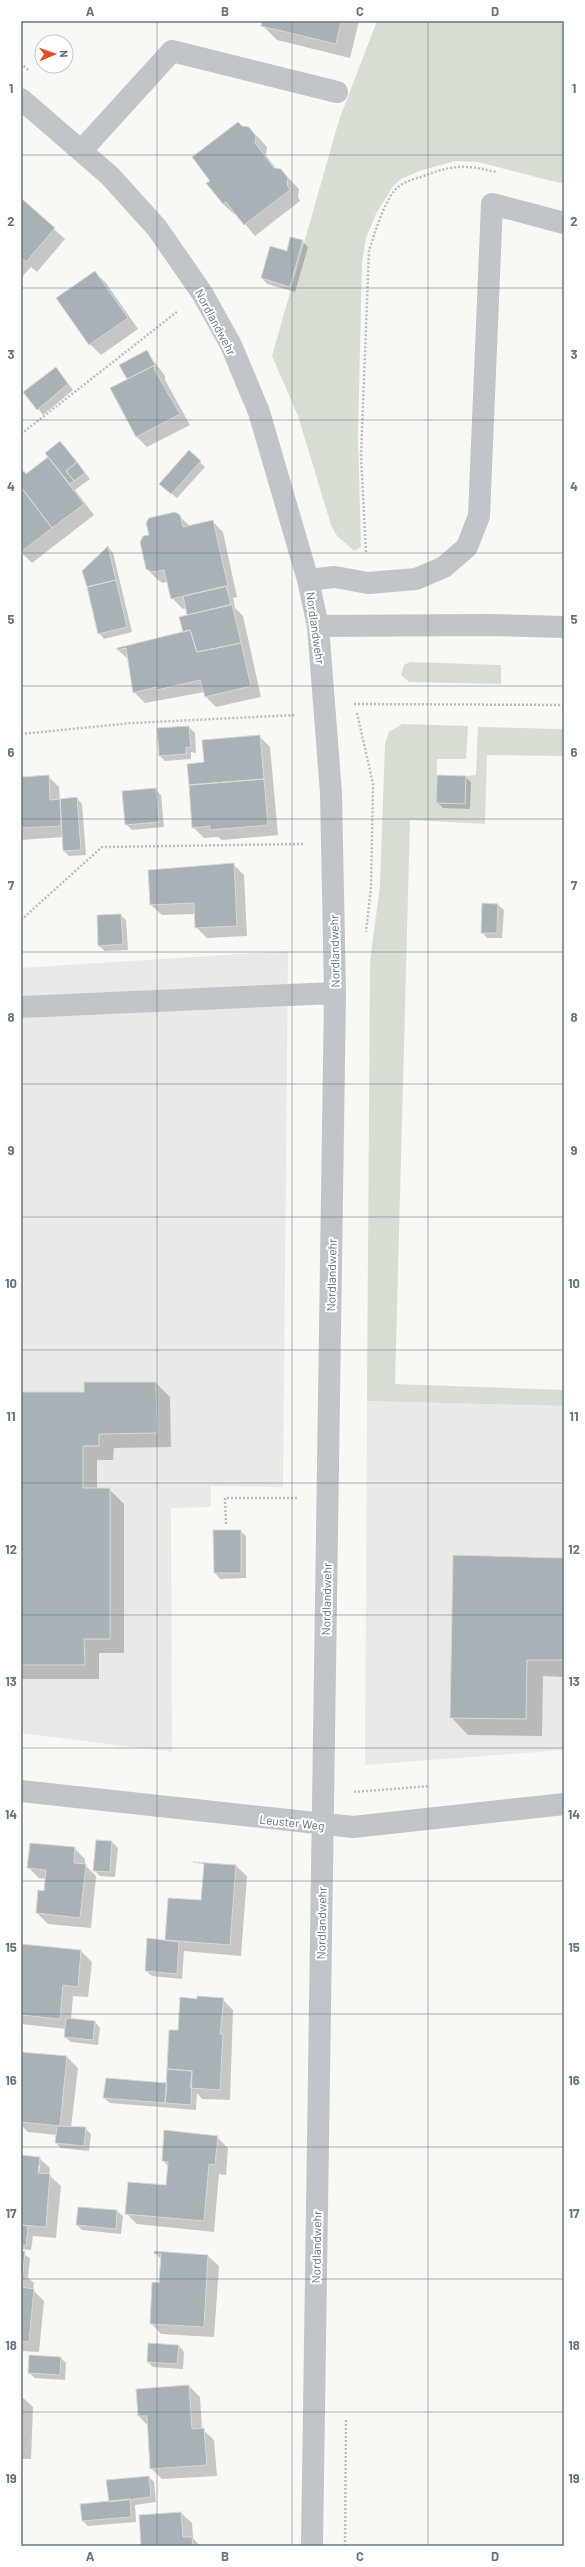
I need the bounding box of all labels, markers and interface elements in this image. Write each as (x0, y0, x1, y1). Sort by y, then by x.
text: A (86, 3, 95, 19)
text: B (221, 3, 229, 19)
text: C (356, 3, 364, 19)
text: D (491, 3, 499, 19)
north arrow (34, 34, 74, 74)
text: N (58, 50, 71, 58)
text: 1 (9, 80, 13, 96)
text: 1 (572, 80, 576, 96)
text: 2 (7, 213, 15, 229)
text: 2 (570, 213, 578, 229)
street label: Nordlandwehr (193, 286, 240, 358)
text: 3 (7, 346, 15, 362)
text: 3 (570, 346, 578, 362)
text: 4 (7, 478, 15, 494)
text: 4 (570, 478, 578, 494)
street label: Nordlandwehr (304, 591, 328, 666)
text: 5 (7, 611, 15, 627)
text: 5 (570, 611, 578, 627)
text: 6 (8, 744, 15, 760)
text: 6 (571, 744, 578, 760)
text: 7 (8, 877, 15, 893)
text: 7 (571, 877, 578, 893)
street label: Nordlandwehr (326, 914, 342, 988)
text: 8 (7, 1009, 15, 1025)
text: 8 (570, 1009, 578, 1025)
text: 9 (8, 1142, 15, 1158)
text: 9 (571, 1142, 578, 1158)
street label: Nordlandwehr (323, 1238, 339, 1312)
text: 10 (5, 1275, 17, 1291)
text: 10 (568, 1275, 580, 1291)
text: 11 (6, 1408, 16, 1424)
text: 11 (569, 1408, 579, 1424)
text: 12 (5, 1541, 17, 1557)
text: 12 (568, 1541, 580, 1557)
street label: Nordlandwehr (318, 1562, 334, 1636)
text: 13 (5, 1673, 17, 1689)
text: 13 (568, 1673, 580, 1689)
text: 14 (5, 1806, 17, 1822)
text: 14 (568, 1806, 580, 1822)
street label: Leuster Weg (259, 1812, 325, 1832)
street label: Nordlandwehr (313, 1886, 329, 1960)
text: 15 (5, 1939, 17, 1955)
text: 15 (568, 1939, 580, 1955)
text: 16 (5, 2072, 17, 2088)
text: 16 (568, 2072, 580, 2088)
text: 17 (5, 2205, 17, 2221)
text: 17 (568, 2205, 580, 2221)
street label: Nordlandwehr (308, 2210, 324, 2284)
text: 18 (5, 2337, 17, 2353)
text: 18 (568, 2337, 580, 2353)
text: 19 (5, 2470, 17, 2486)
text: 19 (568, 2470, 580, 2486)
text: A (86, 2548, 95, 2564)
text: B (221, 2548, 229, 2564)
text: C (356, 2548, 364, 2564)
text: D (491, 2548, 499, 2564)

